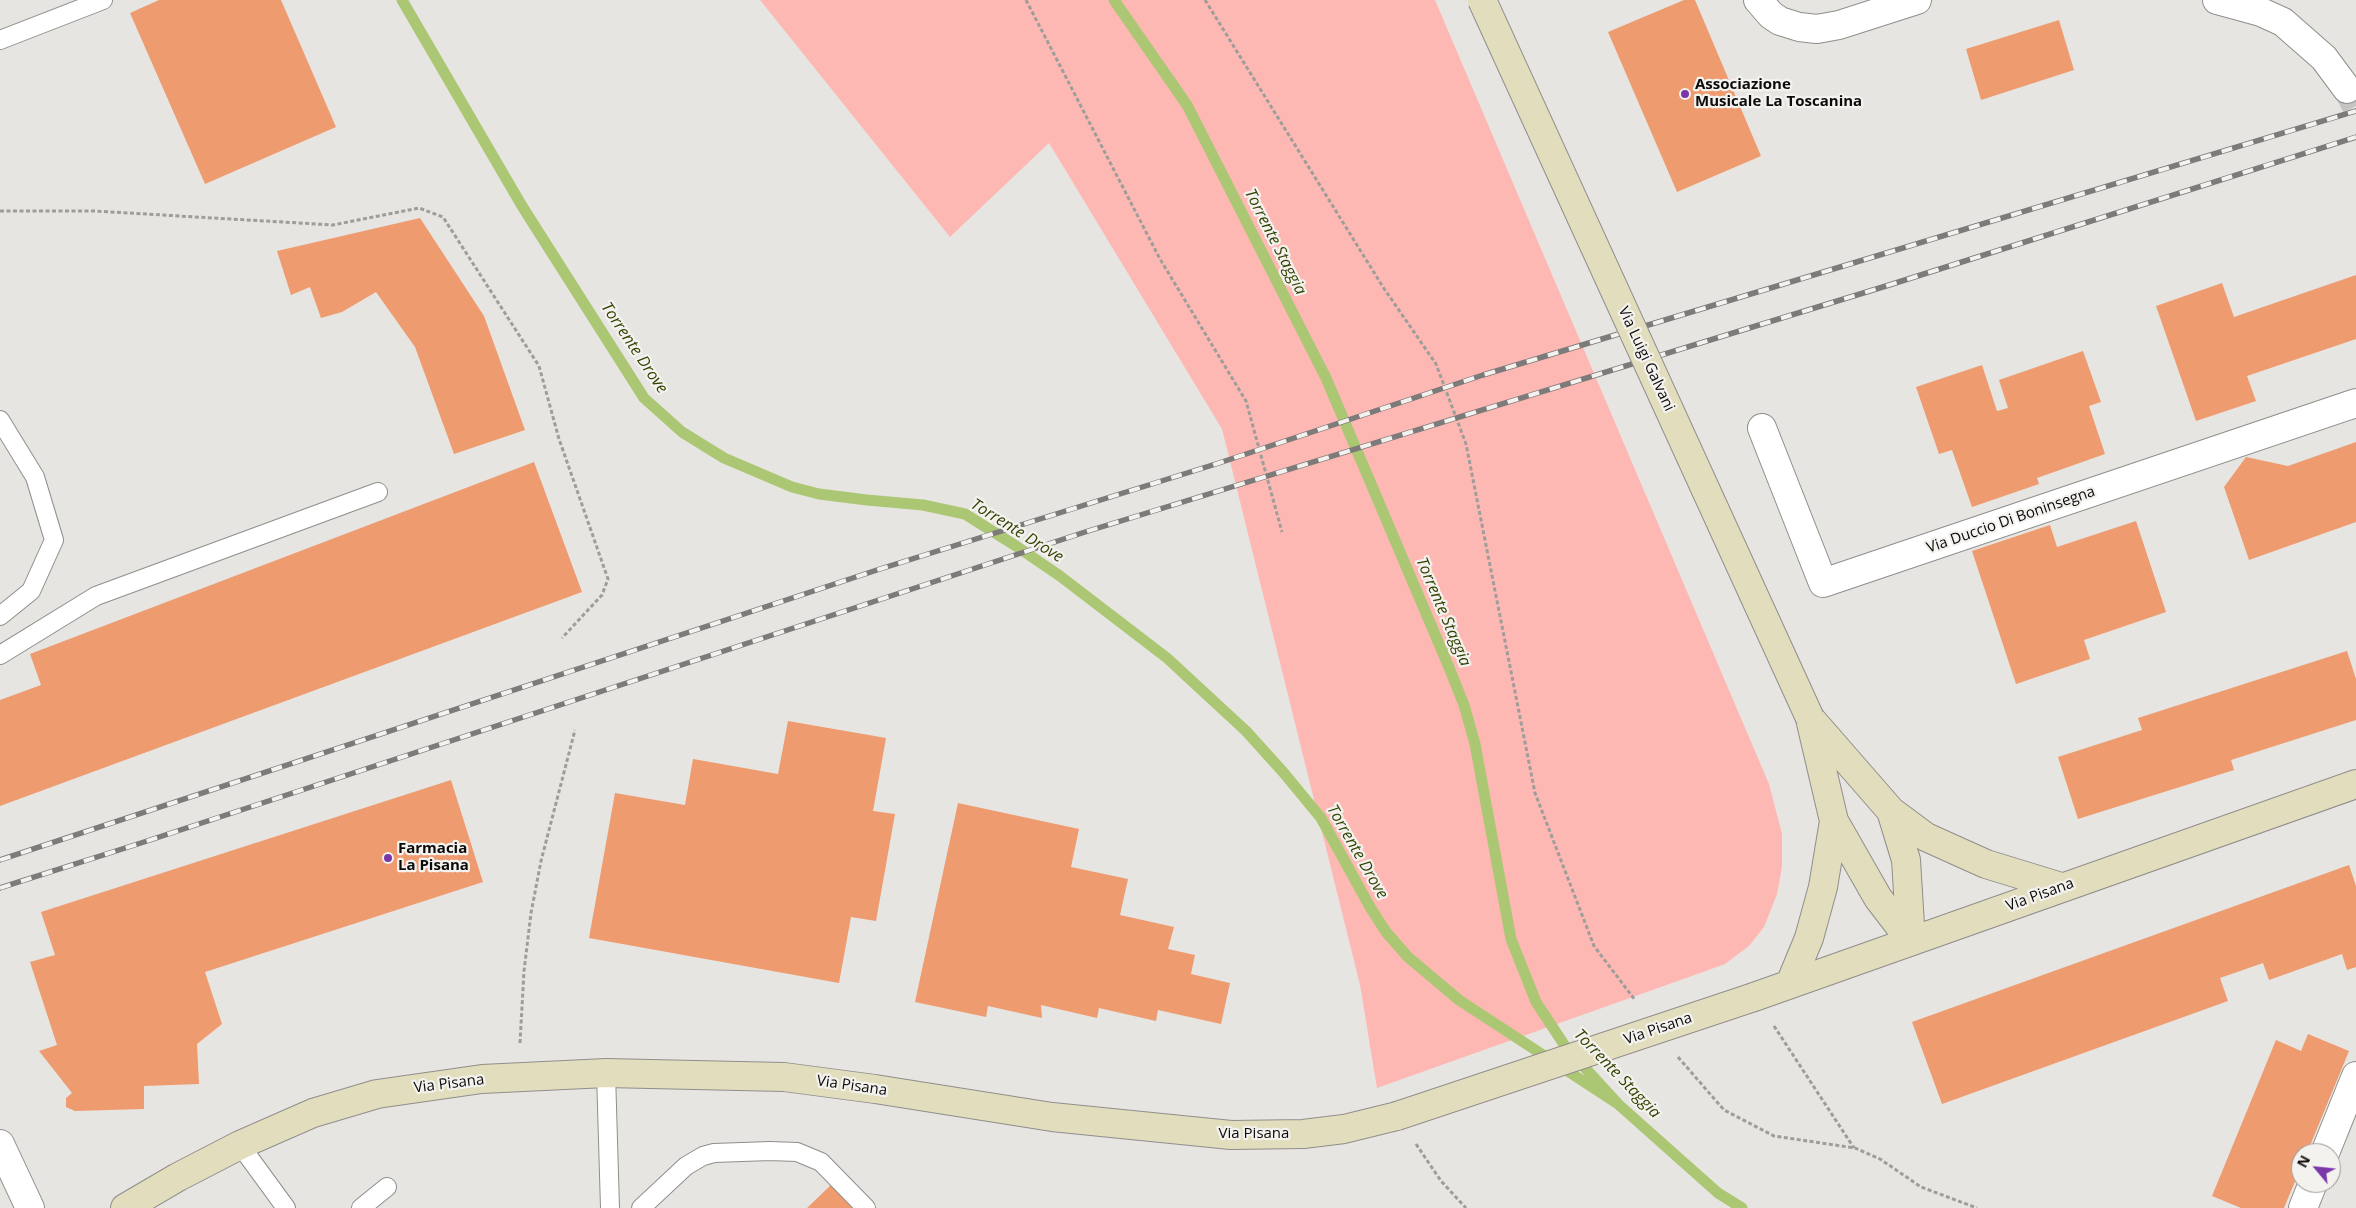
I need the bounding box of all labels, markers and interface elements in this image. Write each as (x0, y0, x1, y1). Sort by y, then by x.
place label: Associazione Musicale La Toscanina (1695, 76, 1862, 111)
marker: Associazione Musicale La Toscanina (1679, 88, 1691, 100)
water label: Torrente Staggia (1240, 186, 1310, 298)
water label: Torrente Drove (597, 299, 671, 397)
street label: Via Luigi Galvani (1614, 304, 1678, 414)
street label: Via Duccio Di Boninsegna (1924, 483, 2098, 557)
water label: Torrente Drove (967, 495, 1067, 567)
water label: Torrente Staggia (1411, 555, 1475, 669)
water label: Torrente Drove (1322, 801, 1392, 903)
place label: Farmacia La Pisana (398, 840, 469, 875)
marker: Farmacia La Pisana (382, 852, 394, 864)
street label: Via Pisana (2004, 874, 2076, 916)
street label: Via Pisana (1622, 1009, 1694, 1049)
water label: Torrente Staggia (1570, 1026, 1664, 1122)
street label: Via Pisana (413, 1071, 485, 1097)
street label: Via Pisana (816, 1072, 888, 1100)
street label: Via Pisana (1219, 1125, 1289, 1143)
north arrow (2291, 1143, 2341, 1193)
text: N (2292, 1152, 2314, 1171)

